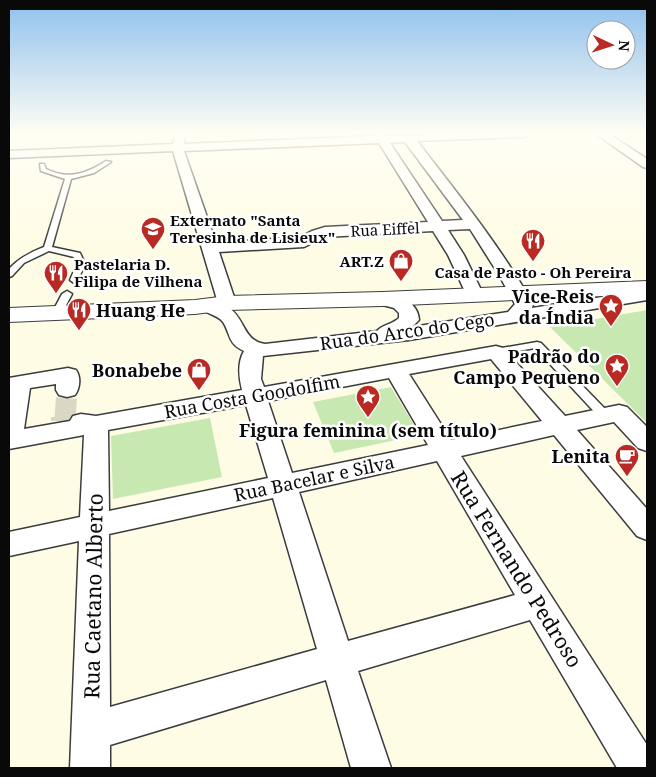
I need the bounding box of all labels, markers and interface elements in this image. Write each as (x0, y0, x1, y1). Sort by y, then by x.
north arrow (586, 20, 636, 70)
text: N (615, 40, 634, 52)
place label: Externato "Santa Teresinha de Lisieux" (170, 210, 335, 247)
school or university icon: Externato "Santa Teresinha de Lisieux" (140, 216, 166, 250)
street label: Rua Eiffel (350, 217, 420, 241)
restaurant icon: Casa de Pasto - Oh Pereira (520, 228, 546, 262)
shop icon: ART.Z (388, 248, 414, 282)
place label: ART.Z (339, 251, 384, 271)
place label: Pastelaria D. Filipa de Vilhena (74, 254, 203, 291)
restaurant icon: Pastelaria D. Filipa de Vilhena (43, 260, 69, 294)
place label: Casa de Pasto - Oh Pereira (435, 262, 632, 282)
place label: Vice-Reis da Índia (512, 284, 594, 329)
place icon: Vice-Reis da Índia (598, 293, 624, 327)
restaurant icon: Huang He (66, 297, 92, 331)
place label: Huang He (96, 298, 185, 322)
street label: Rua do Arco do Cego (318, 307, 496, 355)
place label: Padrão do Campo Pequeno (453, 344, 600, 389)
place icon: Padrão do Campo Pequeno (604, 353, 630, 387)
shop icon: Bonabebe (186, 357, 212, 391)
place label: Bonabebe (92, 358, 182, 382)
street label: Rua Costa Goodolfim (162, 369, 342, 423)
place icon: Figura feminina (sem título) (355, 384, 381, 418)
place label: Figura feminina (sem título) (239, 418, 497, 442)
cafe icon: Lenita (614, 443, 640, 477)
place label: Lenita (552, 444, 610, 468)
street label: Rua Bacelar e Silva (232, 449, 396, 507)
street label: Rua Fernando Pedroso (445, 465, 589, 673)
street label: Rua Caetano Alberto (77, 493, 109, 699)

